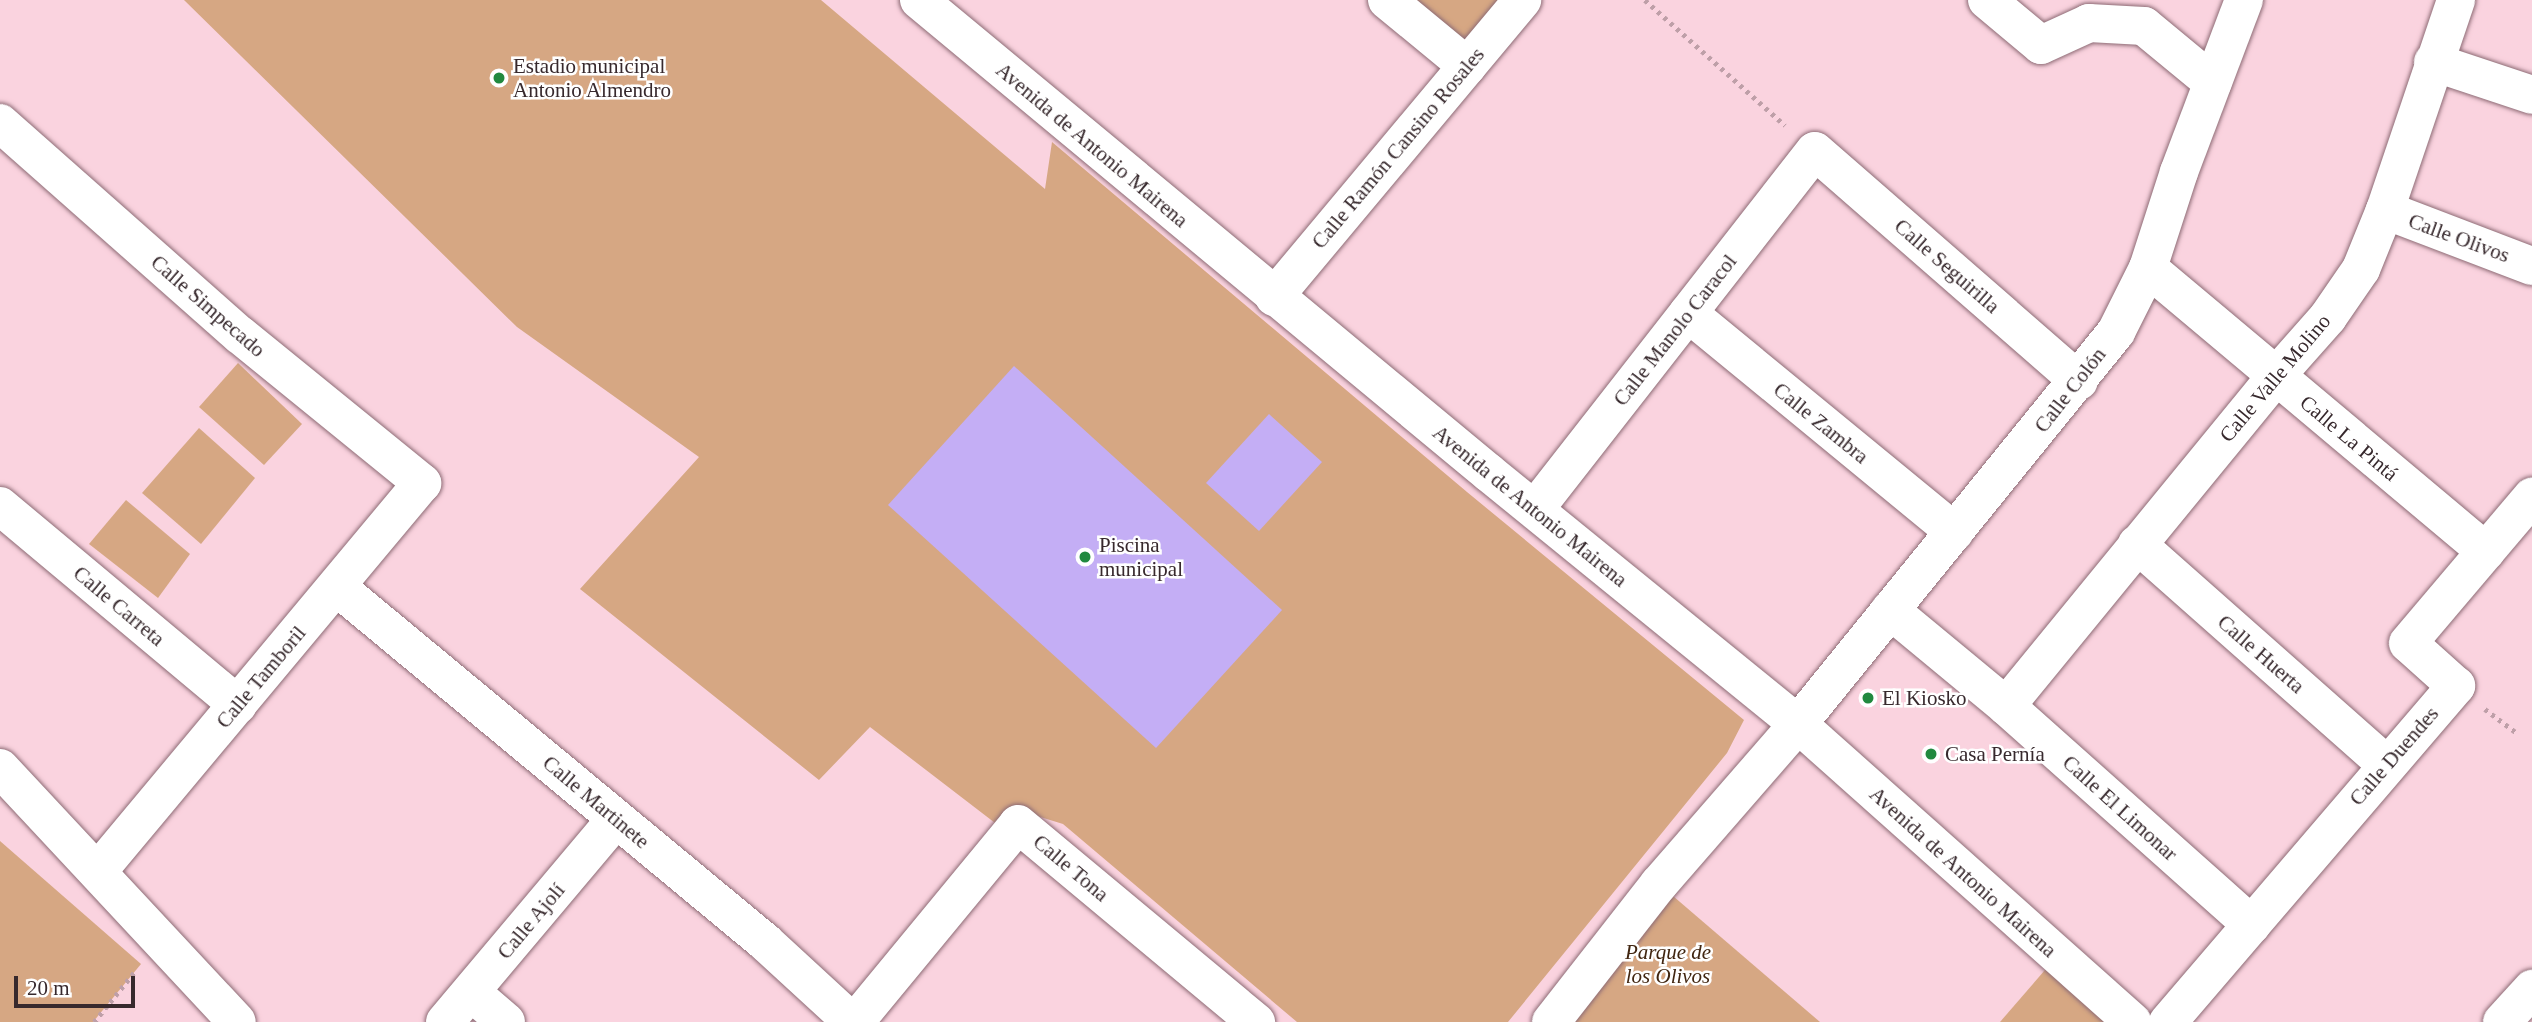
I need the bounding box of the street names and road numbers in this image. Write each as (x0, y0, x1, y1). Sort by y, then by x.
street label: Calle Ramón Cansino Rosales (1306, 42, 1490, 254)
street label: Avenida de Antonio Mairena (990, 57, 1194, 233)
street label: Calle Olivos (2405, 208, 2513, 268)
street label: Calle Seguirilla (1889, 213, 2005, 319)
street label: Calle Manolo Caracol (1608, 249, 1742, 411)
street label: Calle Simpecado (146, 250, 270, 362)
street label: Calle Valle Molino (2214, 309, 2336, 447)
street label: Calle Colón (2029, 342, 2111, 438)
street label: Calle Zambra (1768, 377, 1874, 469)
street label: Calle La Pintá (2295, 390, 2403, 486)
street label: Avenida de Antonio Mairena (1427, 419, 1633, 593)
street label: Calle Carreta (68, 561, 170, 651)
street label: Calle Huerta (2212, 609, 2310, 699)
street label: Calle Tamboril (211, 621, 311, 733)
street label: Calle Duendes (2344, 701, 2444, 811)
street label: Calle Martinete (538, 750, 654, 854)
street label: Calle El Limonar (2057, 750, 2183, 866)
street label: Avenida de Antonio Mairena (1864, 781, 2062, 963)
street label: Calle Tona (1028, 829, 1114, 907)
street label: Calle Ajolí (492, 877, 570, 965)

